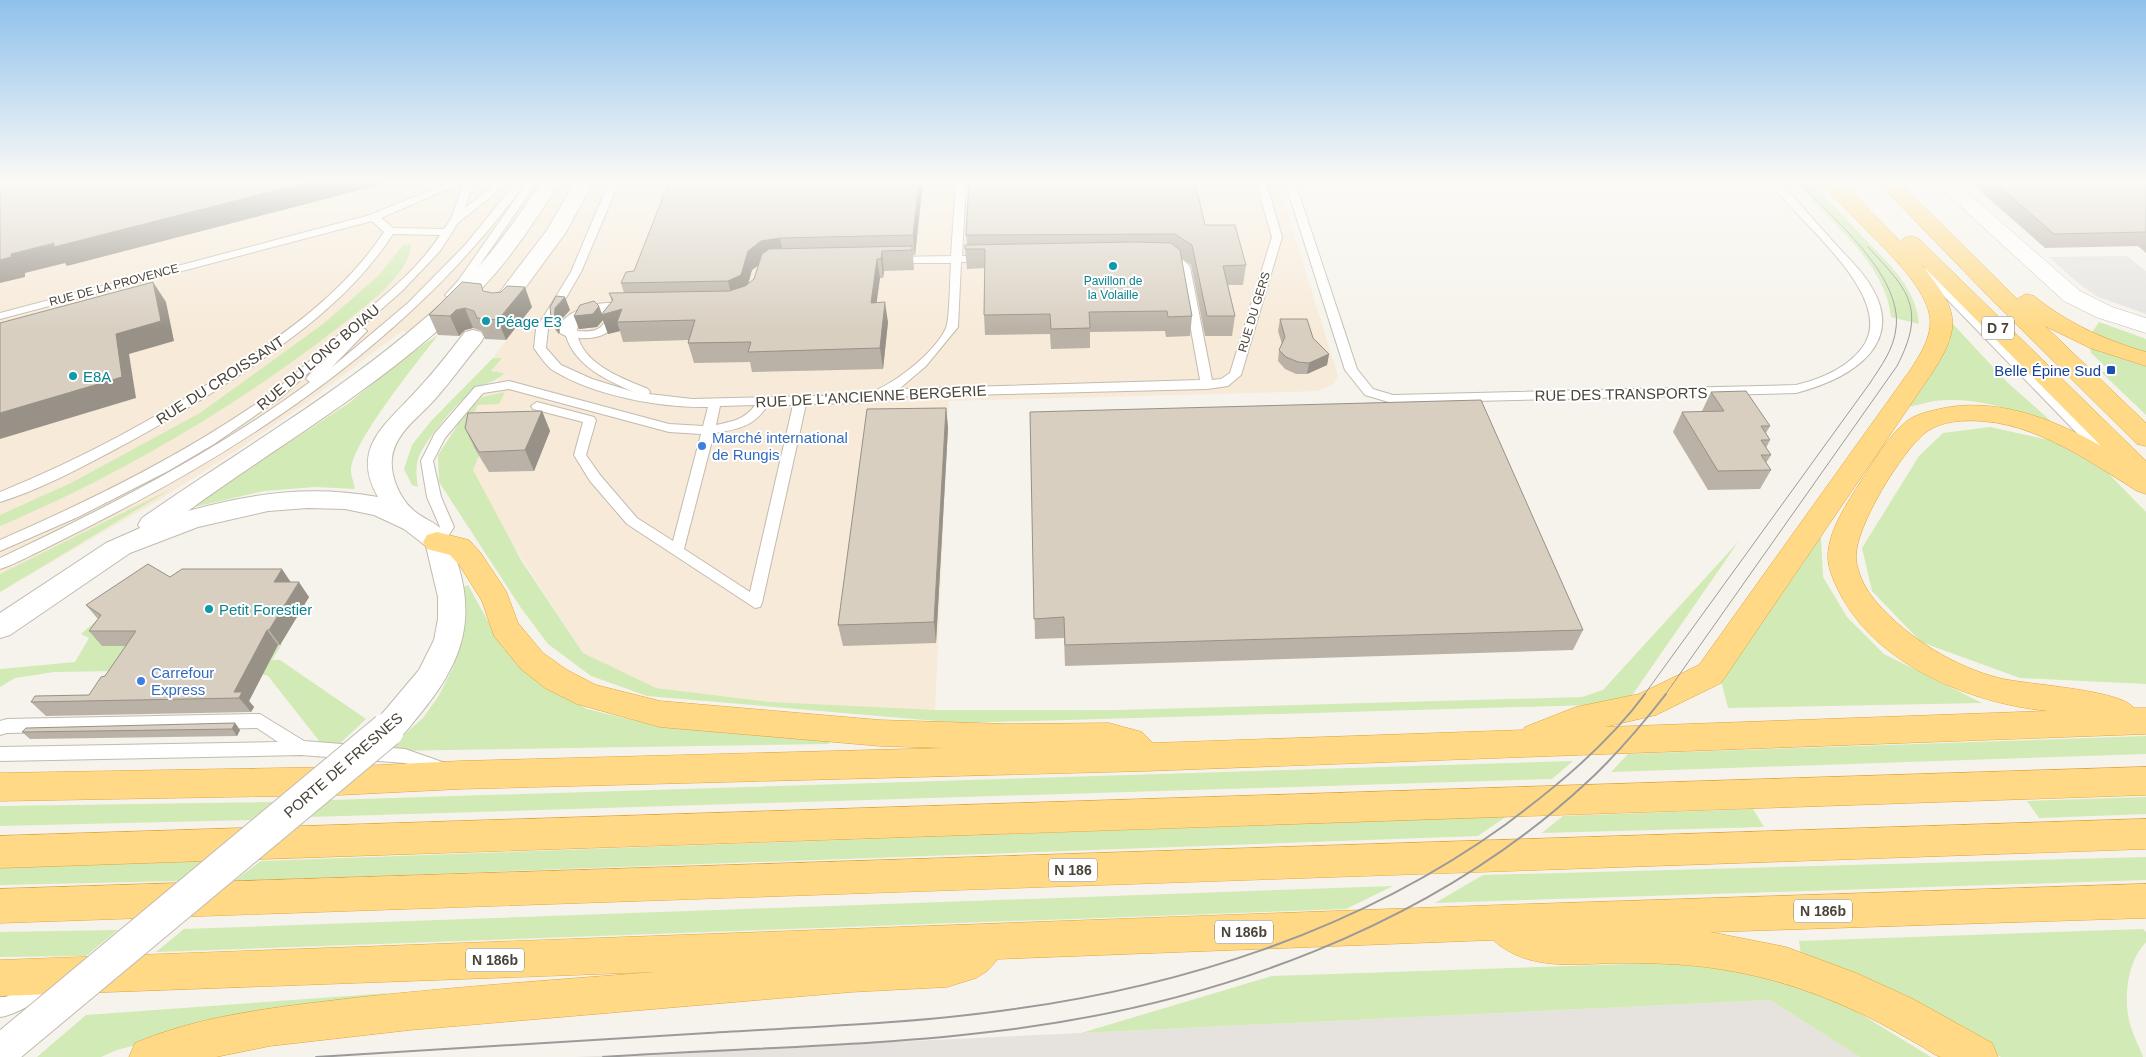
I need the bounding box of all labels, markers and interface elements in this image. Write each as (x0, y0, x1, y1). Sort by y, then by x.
marker: Pavillon de la Volaille (1107, 260, 1119, 272)
street label: RUE DE LA PROVENCE (48, 261, 180, 309)
street label: RUE DU GERS (1235, 270, 1273, 354)
place label: Pavillon de la Volaille (1084, 274, 1143, 302)
street label: RUE DU LONG BOIAU (253, 301, 383, 413)
place label: Péage E3 (496, 313, 562, 330)
marker: Péage E3 (480, 315, 492, 327)
road number: D 7 (1982, 316, 2014, 339)
street label: RUE DU CROISSANT (153, 332, 287, 428)
place label: Belle Épine Sud (1994, 362, 2101, 379)
marker: Belle Épine Sud (2105, 364, 2117, 376)
place label: E8A (83, 368, 111, 385)
marker: E8A (67, 370, 79, 382)
street label: RUE DE L'ANCIENNE BERGERIE (755, 381, 987, 411)
street label: RUE DES TRANSPORTS (1534, 384, 1708, 404)
place label: Marché international de Rungis (712, 429, 848, 463)
marker: Marché international de Rungis (696, 440, 708, 452)
place label: Petit Forestier (219, 601, 312, 618)
marker: Petit Forestier (203, 603, 215, 615)
place label: Carrefour Express (151, 664, 214, 698)
marker: Carrefour Express (135, 675, 147, 687)
street label: PORTE DE FRESNES (280, 709, 406, 821)
road number: N 186 (1049, 858, 1097, 882)
road number: N 186b (1794, 899, 1852, 922)
road number: N 186b (1215, 920, 1273, 944)
road number: N 186b (466, 948, 524, 972)

